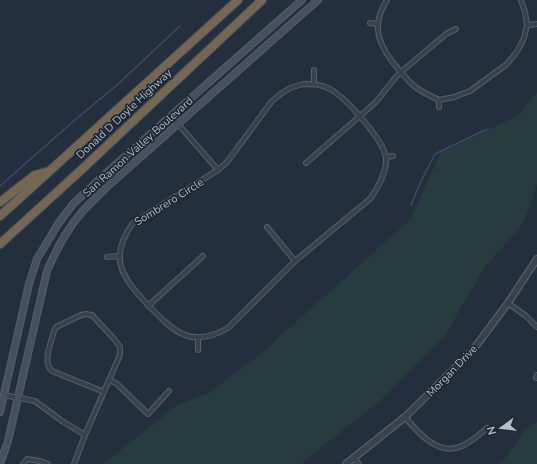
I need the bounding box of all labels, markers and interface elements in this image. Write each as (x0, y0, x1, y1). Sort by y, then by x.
street label: Donald D Doyle Highway (73, 65, 175, 162)
street label: San Ramon Valley Boulevard (80, 93, 196, 201)
street label: Sombrero Circle (131, 175, 207, 229)
street label: Morgan Drive (423, 342, 481, 400)
north arrow (481, 408, 521, 448)
text: N (484, 425, 500, 436)

